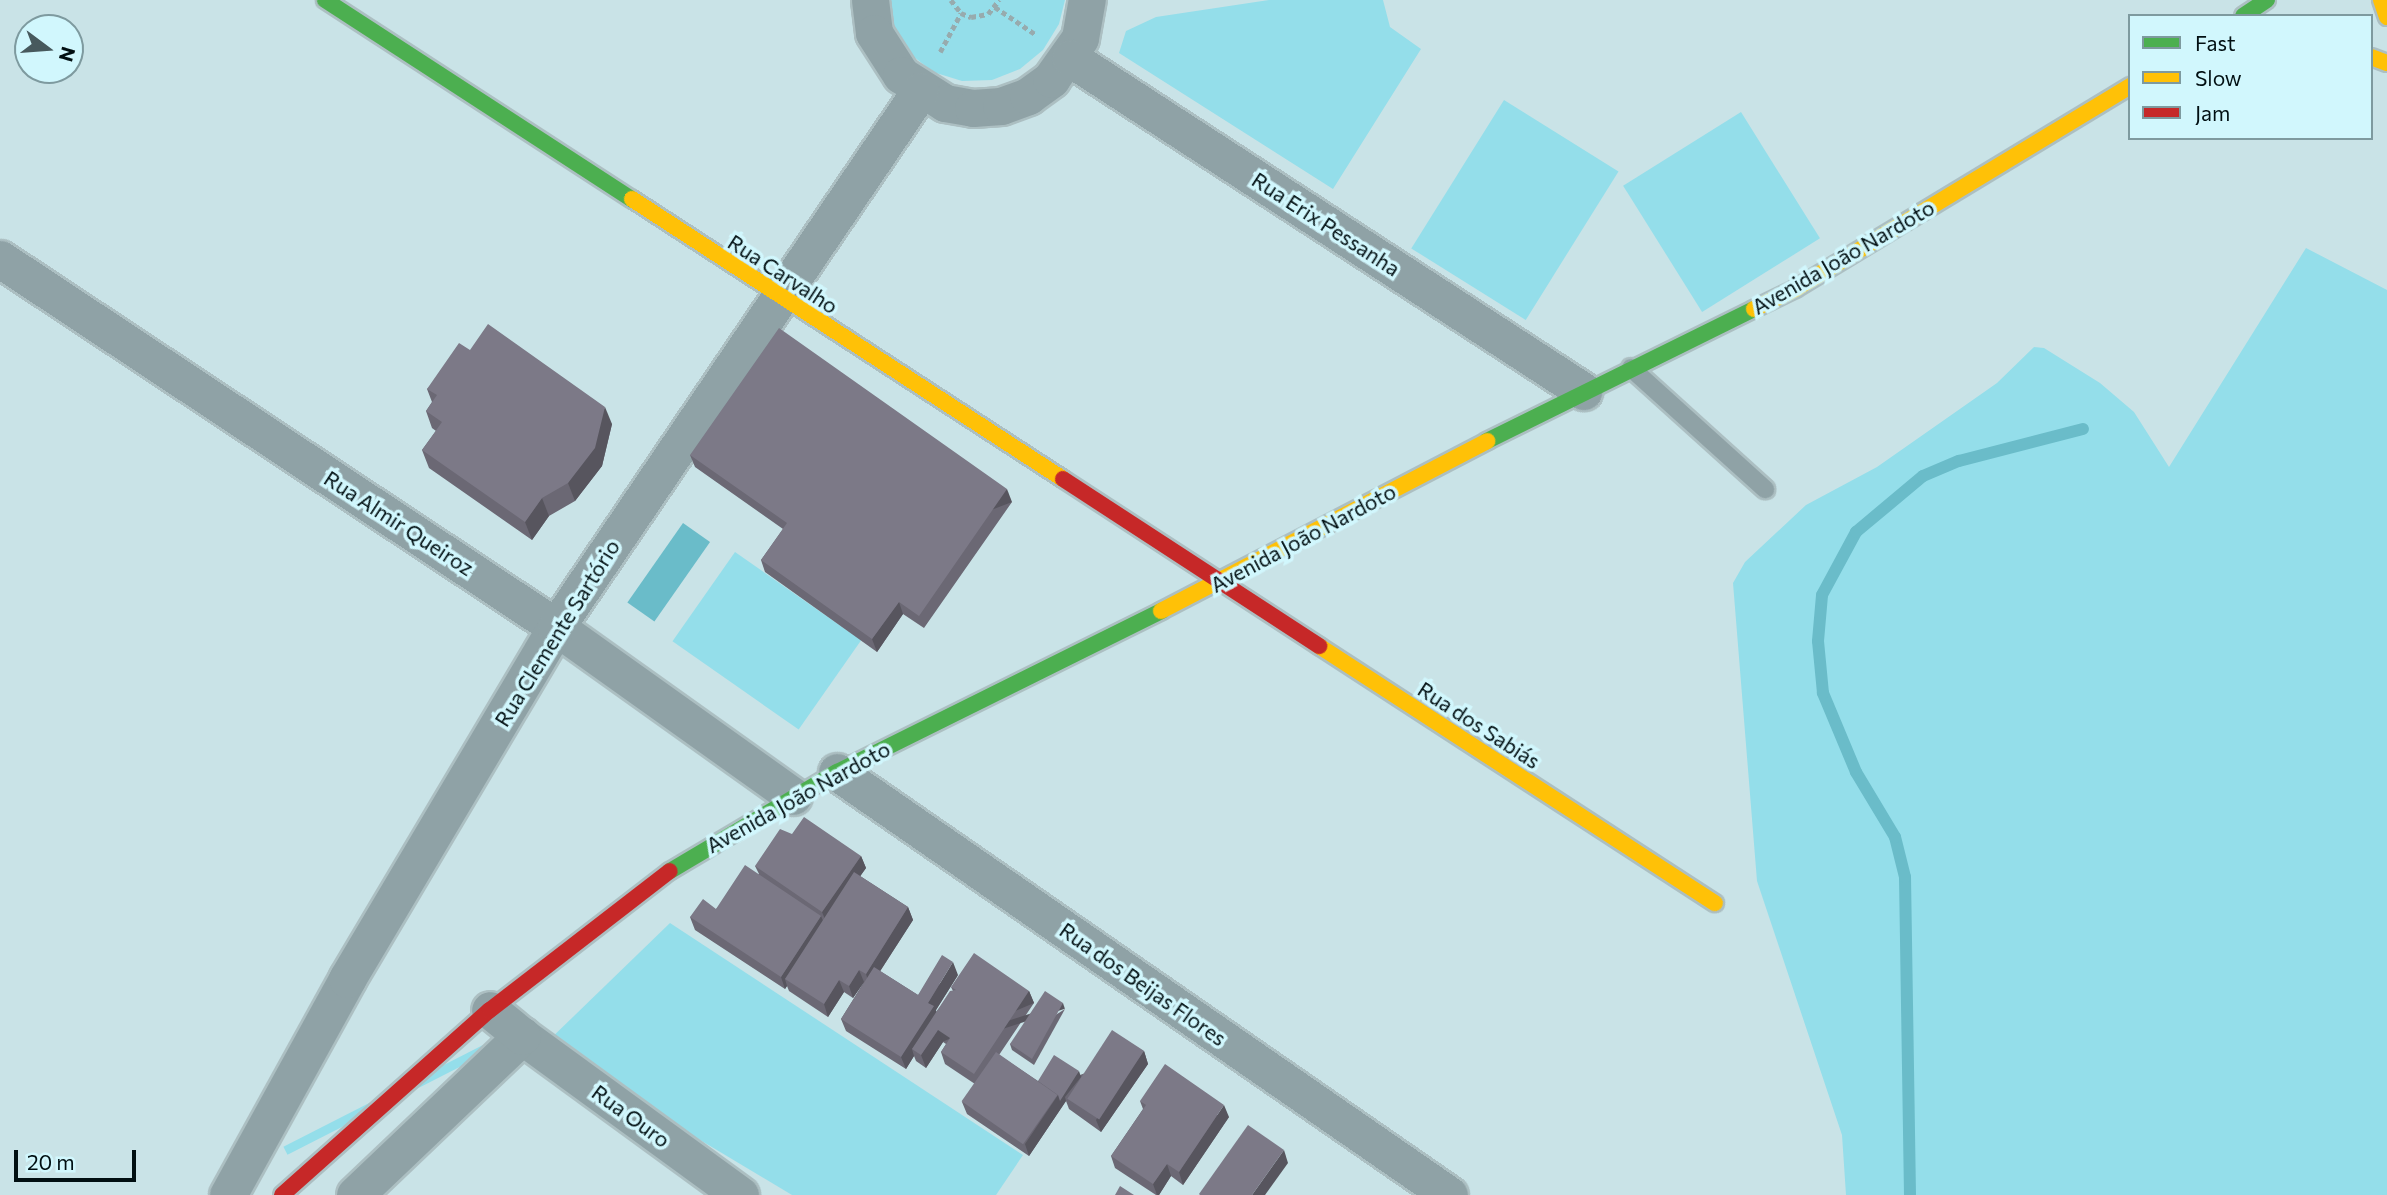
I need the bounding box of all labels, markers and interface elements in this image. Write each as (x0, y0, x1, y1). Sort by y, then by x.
north arrow (14, 14, 84, 84)
legend (2128, 14, 2373, 140)
text: Fast (2195, 30, 2236, 55)
text: N (55, 44, 81, 64)
text: Slow (2195, 65, 2242, 90)
text: Jam (2195, 100, 2230, 125)
street label: Rua Erix Pessanha (1247, 167, 1405, 281)
street label: Avenida João Nardoto (1747, 195, 1939, 319)
street label: Rua Carvalho (723, 229, 843, 319)
street label: Rua Almir Queiroz (320, 465, 478, 581)
street label: Avenida João Nardoto (1206, 478, 1400, 598)
street label: Rua Clemente Sartório (489, 535, 625, 731)
street label: Rua dos Sabiás (1413, 676, 1545, 774)
street label: Avenida João Nardoto (702, 736, 894, 858)
street label: Rua dos Beijas Flores (1055, 917, 1231, 1051)
street label: Rua Ouro (587, 1079, 675, 1153)
scale bar (18, 1136, 140, 1180)
text: 20 m (27, 1149, 75, 1174)

